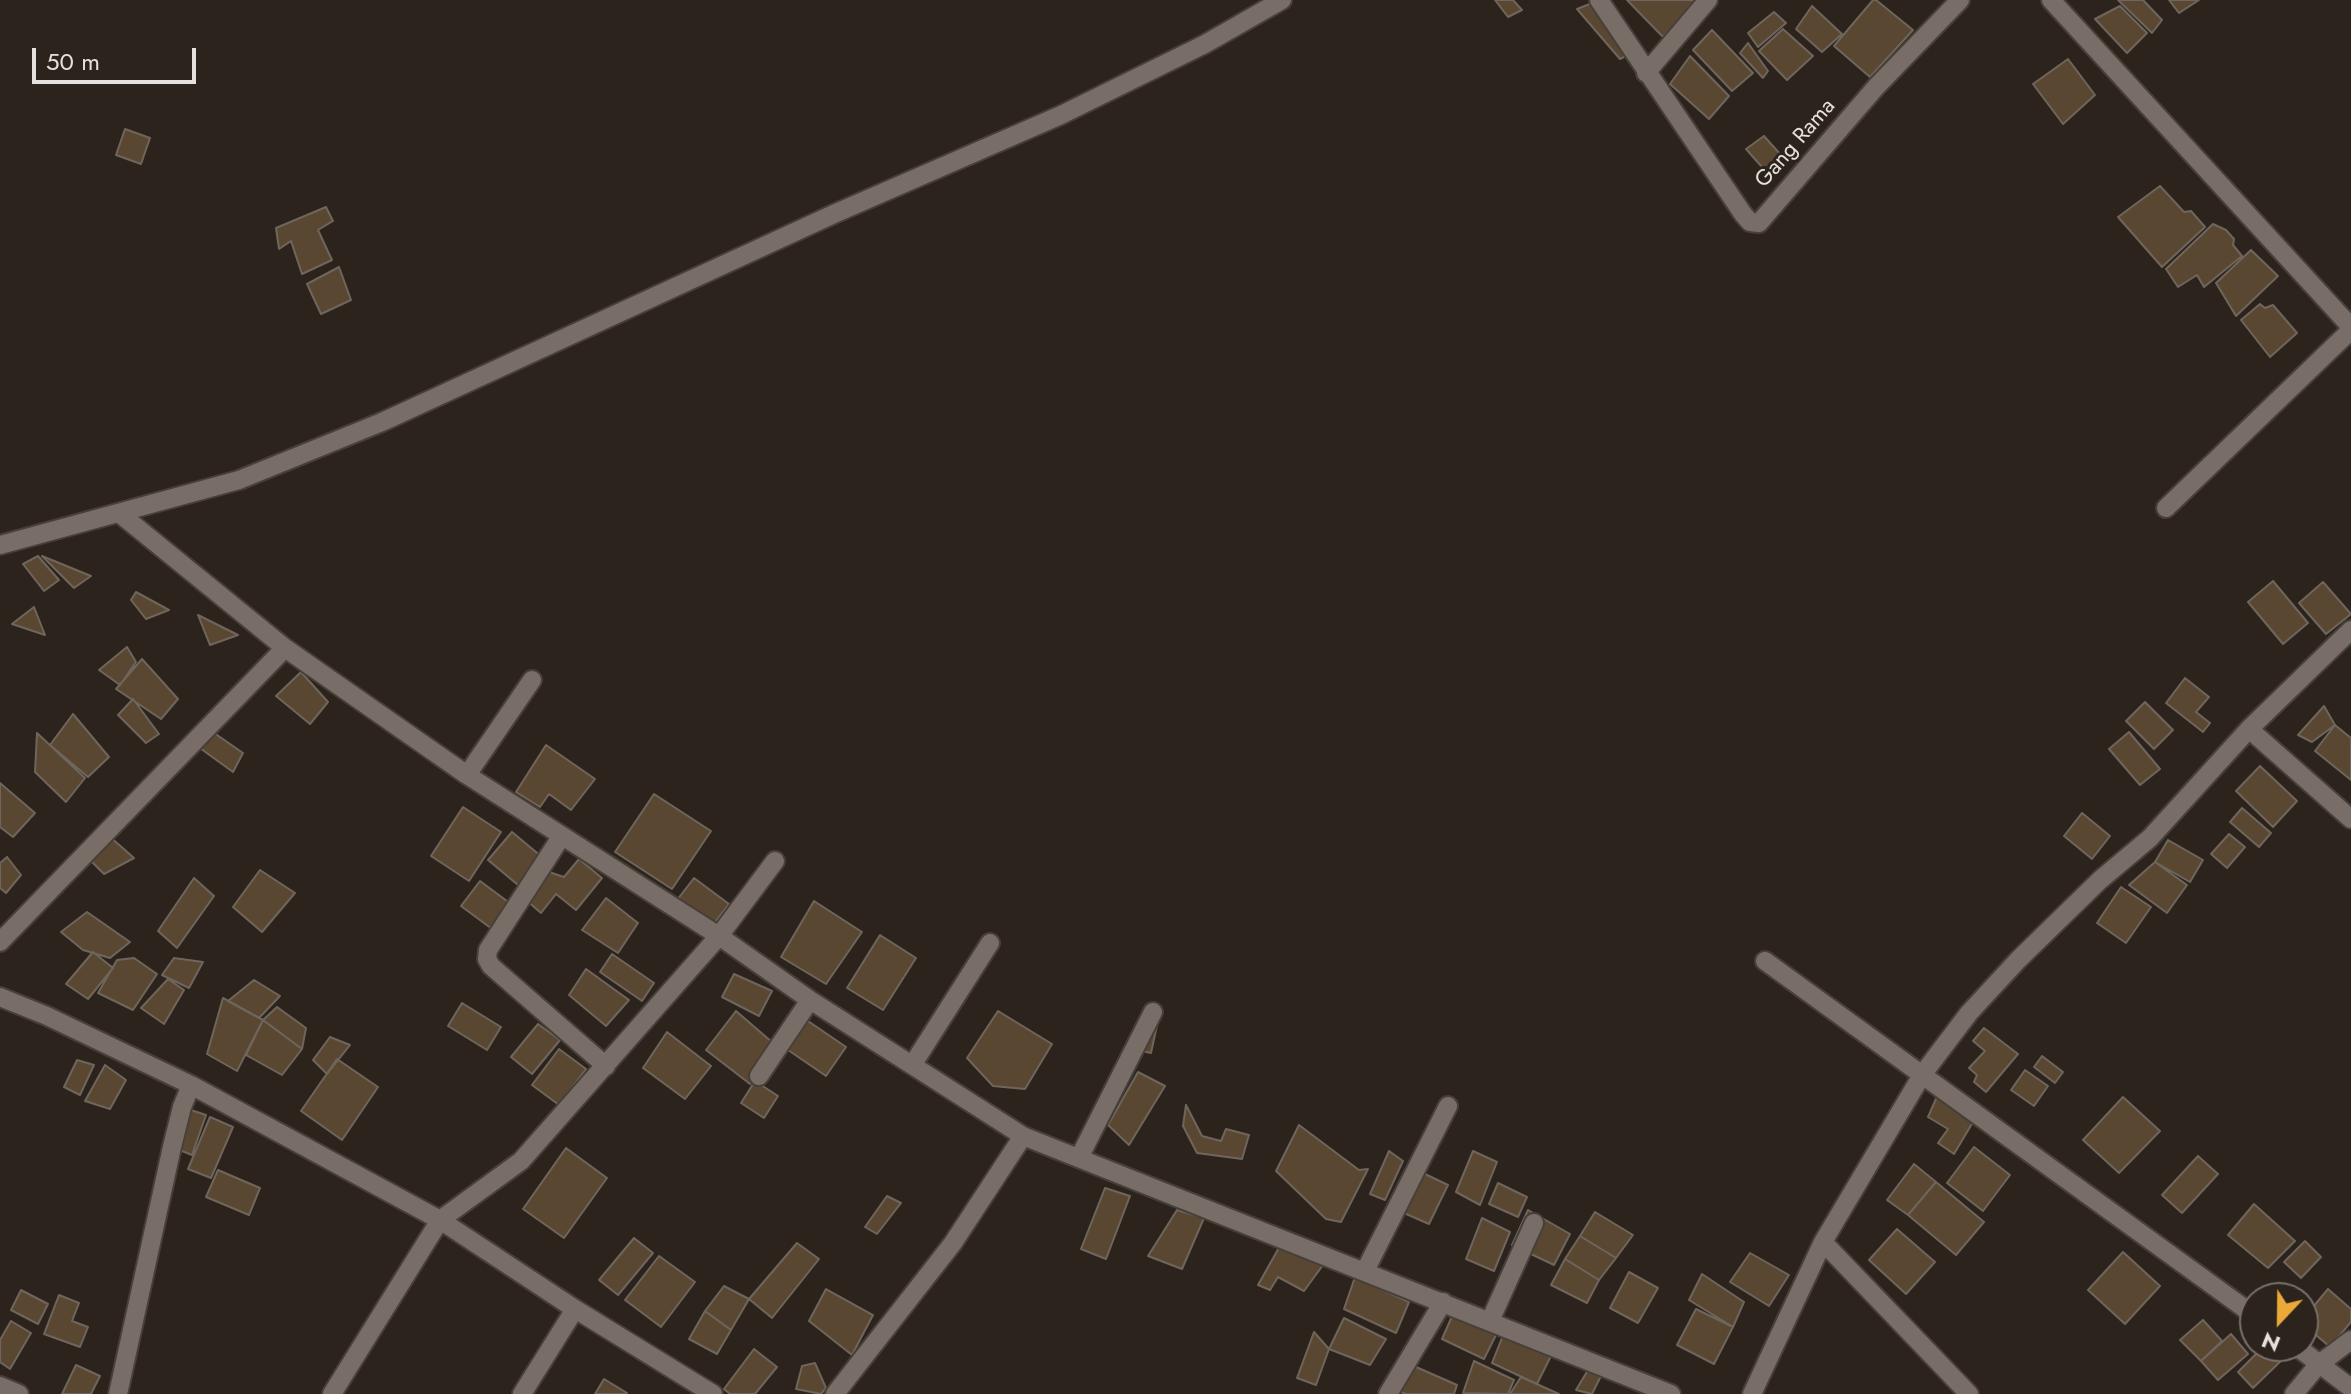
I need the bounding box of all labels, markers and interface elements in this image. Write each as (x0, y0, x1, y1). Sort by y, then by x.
scale bar (36, 32, 200, 82)
text: 50 m (46, 44, 100, 79)
street label: Gang Rama (1750, 94, 1842, 194)
north arrow (2239, 1282, 2319, 1362)
text: N (2257, 1324, 2285, 1361)

